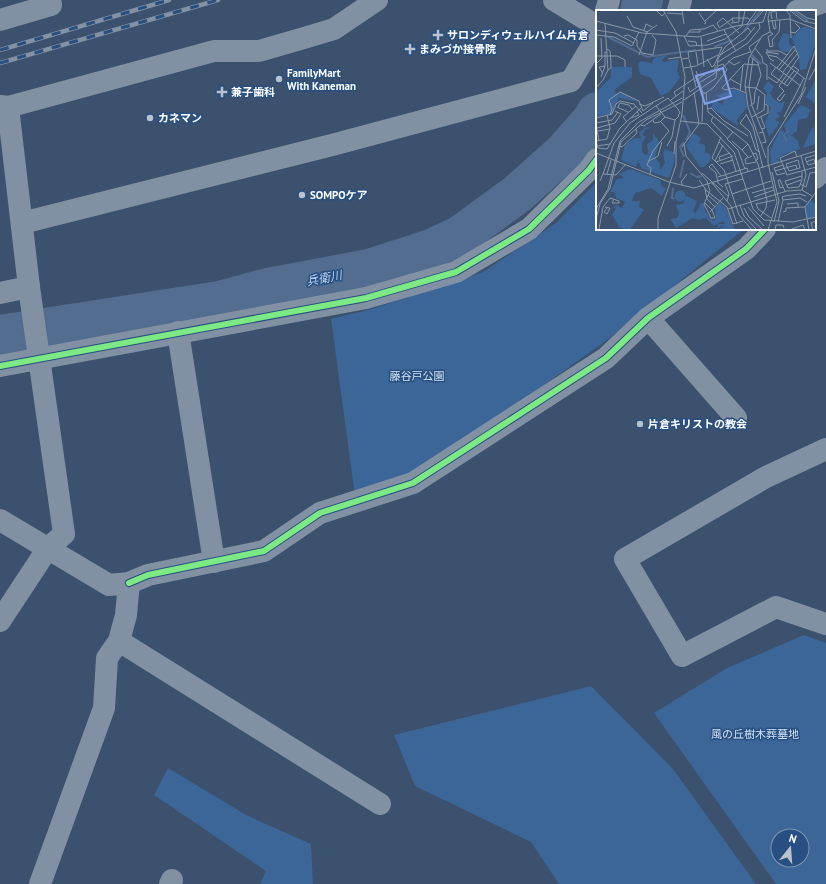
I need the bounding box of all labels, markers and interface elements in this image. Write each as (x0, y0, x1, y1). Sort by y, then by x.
inset map (596, 10, 816, 230)
place label: サロンディウェルハイム片倉 (447, 28, 589, 42)
marker: サロンディウェルハイム片倉 (432, 29, 444, 41)
place label: まみづか接骨院 (419, 42, 496, 56)
marker: まみづか接骨院 (404, 43, 416, 55)
place label: FamilyMart With Kaneman (287, 66, 356, 93)
marker: FamilyMart With Kaneman (274, 74, 284, 84)
place label: 兼子歯科 (231, 85, 275, 99)
marker: 兼子歯科 (216, 86, 228, 98)
place label: カネマン (158, 111, 202, 125)
marker: カネマン (145, 113, 155, 123)
place label: SOMPOケア (310, 188, 368, 202)
marker: SOMPOケア (297, 190, 307, 200)
water label: 兵衛川 (305, 267, 345, 289)
park label: 藤谷戸公園 (390, 369, 445, 383)
place label: 片倉キリストの教会 (648, 417, 747, 431)
marker: 片倉キリストの教会 (635, 419, 645, 429)
park label: 風の丘樹木葬墓地 (711, 727, 799, 741)
north arrow (770, 828, 810, 868)
text: N (787, 831, 798, 846)

